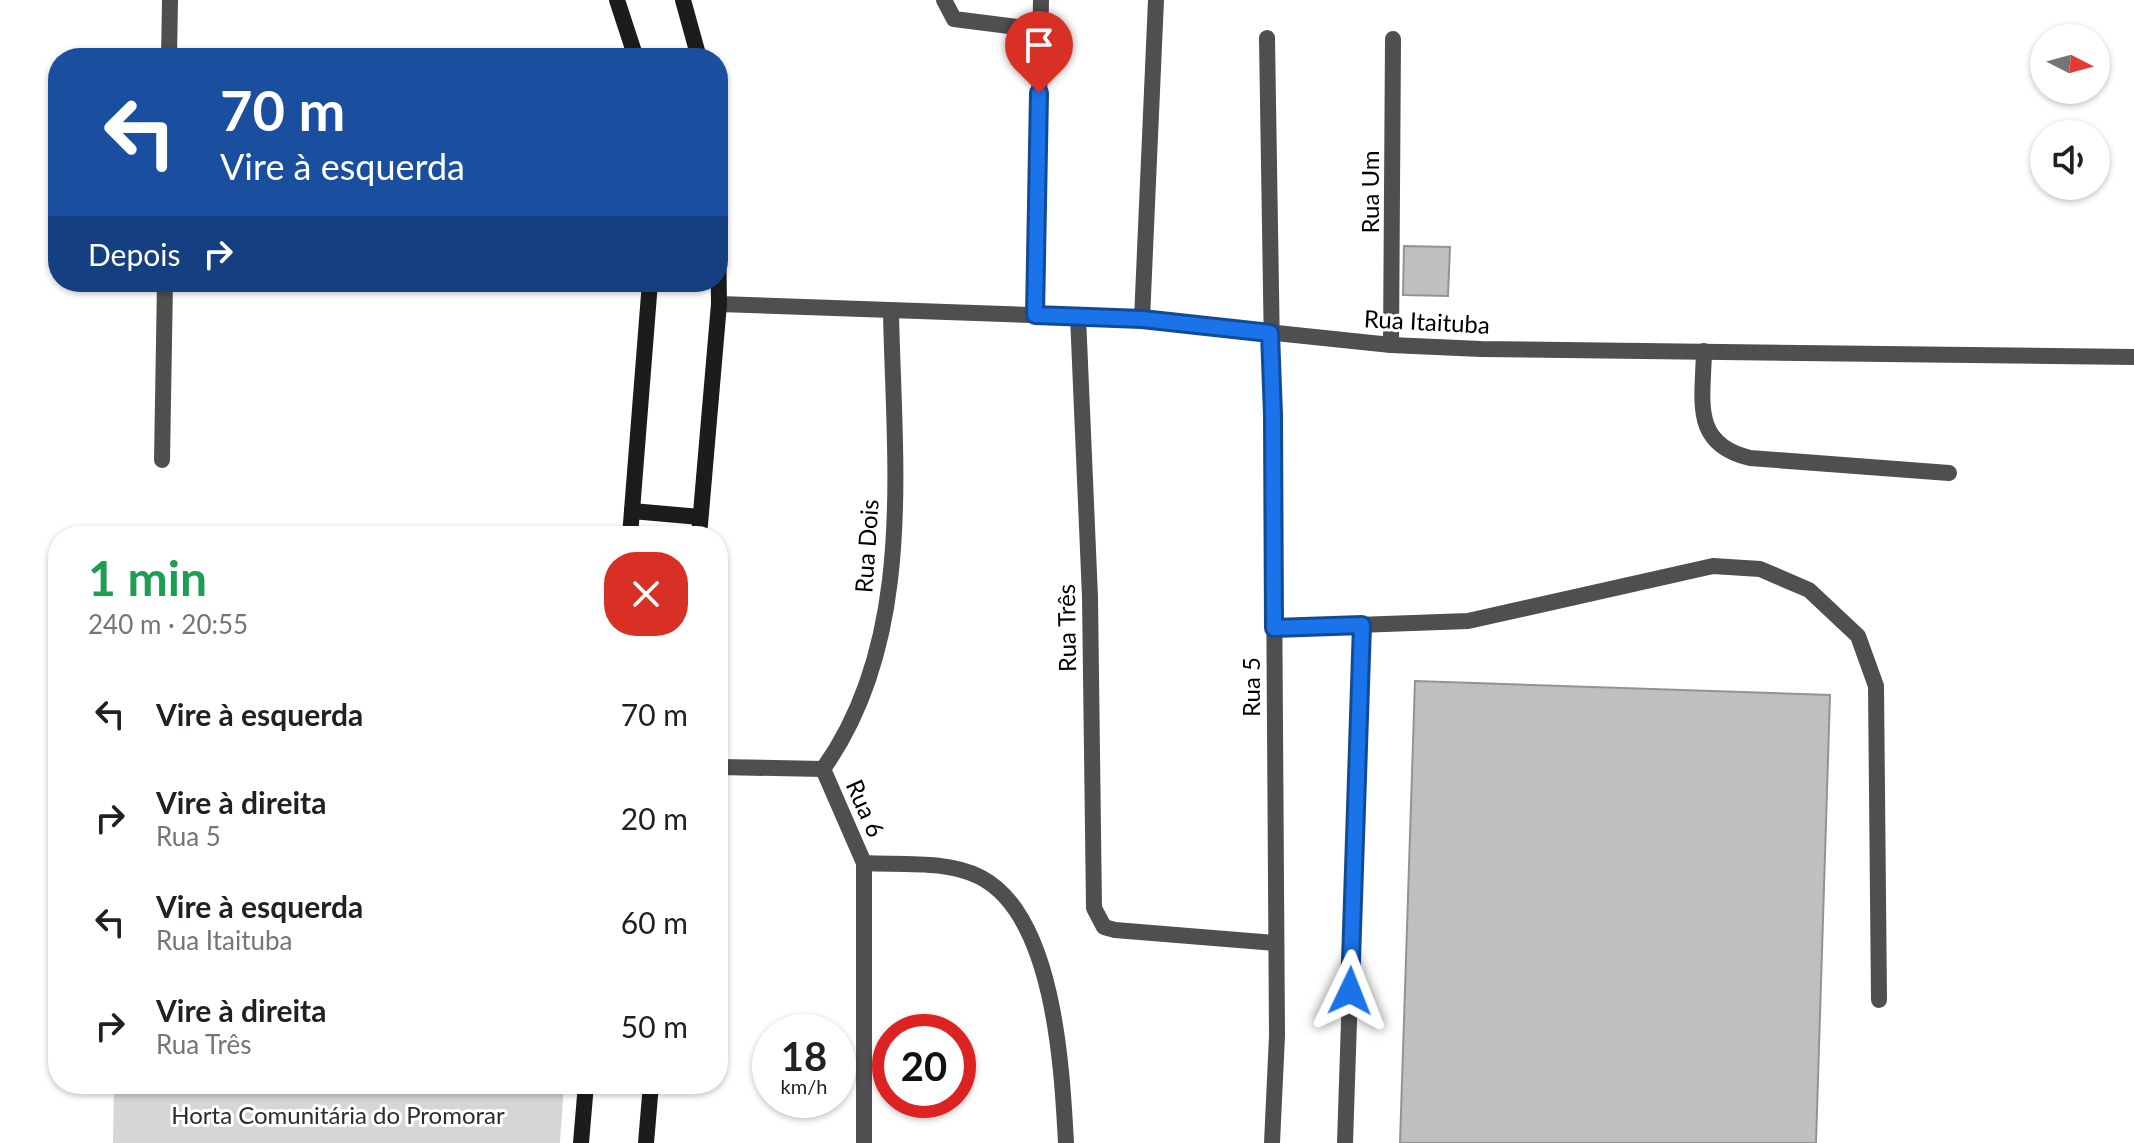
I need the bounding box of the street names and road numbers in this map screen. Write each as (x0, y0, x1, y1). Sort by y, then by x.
street label: Rua Um (1355, 150, 1384, 234)
street label: Rua Itaituba (1363, 303, 1491, 339)
street label: Rua Dois (848, 498, 884, 594)
street label: Rua Três (1051, 584, 1081, 672)
street label: Rua 5 (1236, 657, 1265, 717)
street label: Rua 6 (841, 775, 891, 841)

